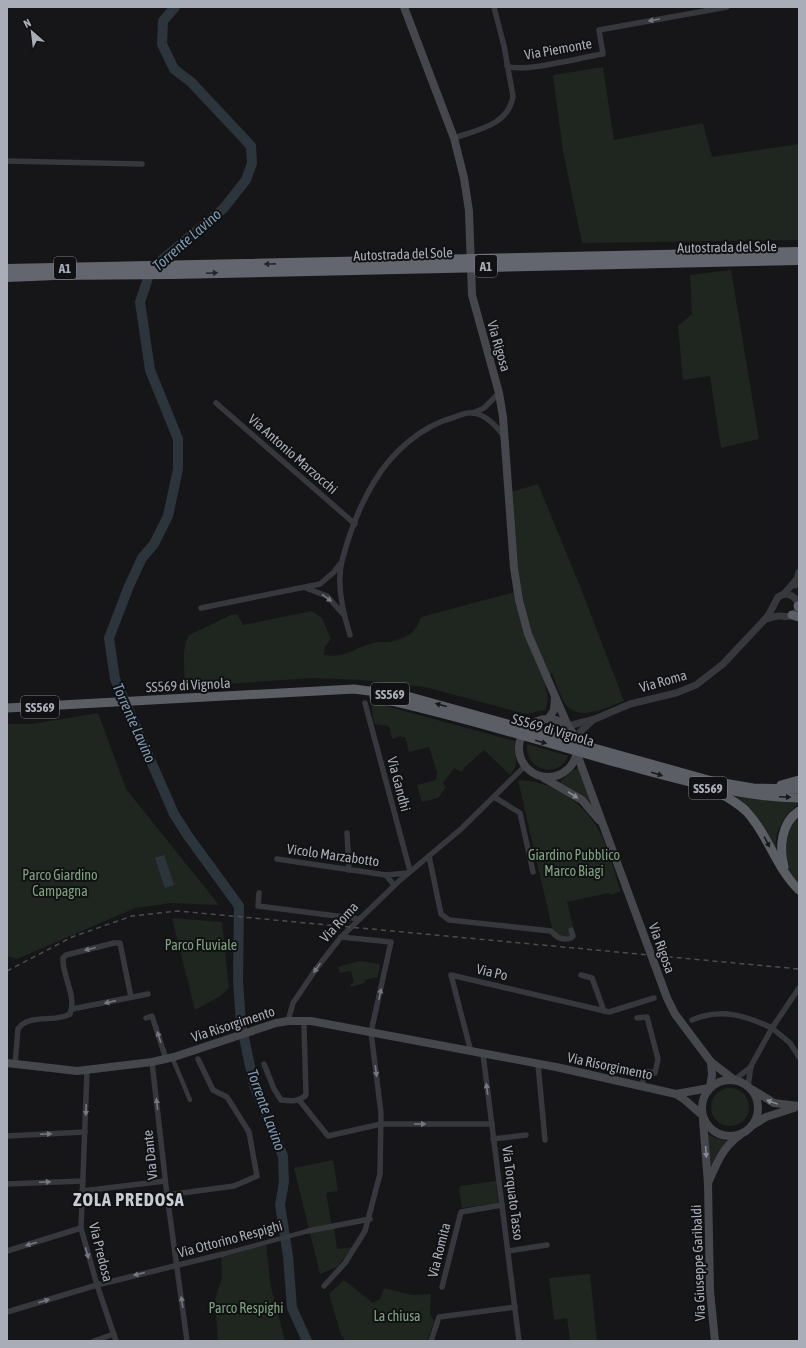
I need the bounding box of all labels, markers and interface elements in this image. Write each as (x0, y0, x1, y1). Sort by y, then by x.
north arrow (12, 12, 52, 52)
text: N (22, 16, 33, 30)
one-way arrow (648, 18, 660, 24)
street label: Via Piemonte (523, 35, 593, 63)
water label: Torrente Lavino (149, 205, 224, 274)
street label: Autostrada del Sole (677, 238, 777, 256)
street label: Autostrada del Sole (353, 244, 453, 264)
road number: A1 (475, 255, 497, 277)
road number: A1 (54, 257, 76, 279)
one-way arrow (263, 261, 276, 267)
one-way arrow (206, 270, 218, 277)
street label: Via Rigosa (484, 319, 514, 373)
street label: Via Antonio Marzocchi (245, 411, 341, 497)
one-way arrow (322, 594, 332, 602)
street label: Via Roma (637, 667, 689, 695)
street label: SS569 di Vignola (145, 675, 231, 695)
water label: Torrente Lavino (109, 681, 160, 765)
road number: SS569 (371, 683, 409, 705)
road number: SS569 (21, 696, 59, 718)
one-way arrow (434, 702, 446, 708)
street label: SS569 di Vignola (510, 711, 596, 749)
one-way arrow (535, 739, 547, 745)
street label: Via Gandhi (384, 755, 414, 813)
one-way arrow (652, 771, 664, 777)
road number: SS569 (689, 777, 727, 799)
one-way arrow (568, 791, 579, 799)
one-way arrow (779, 794, 791, 801)
one-way arrow (763, 836, 770, 848)
street label: Vicolo Marzabotto (286, 841, 380, 869)
park label: Giardino Pubblico Marco Biagi (528, 847, 620, 879)
park label: Parco Giardino Campagna (22, 867, 98, 899)
street label: Via Roma (317, 899, 361, 945)
street label: Via Rigosa (646, 921, 678, 975)
park label: Parco Fluviale (165, 937, 237, 953)
one-way arrow (84, 946, 96, 952)
street label: Via Po (475, 961, 509, 983)
one-way arrow (313, 963, 321, 974)
one-way arrow (377, 988, 383, 1000)
one-way arrow (104, 999, 116, 1005)
street label: Via Risorgimento (189, 1003, 277, 1045)
one-way arrow (156, 1031, 162, 1043)
street label: Via Risorgimento (566, 1049, 654, 1083)
one-way arrow (373, 1065, 379, 1077)
water label: Torrente Lavino (244, 1067, 289, 1153)
one-way arrow (484, 1083, 490, 1095)
one-way arrow (154, 1098, 160, 1110)
one-way arrow (766, 1098, 778, 1104)
one-way arrow (83, 1104, 89, 1117)
one-way arrow (414, 1121, 427, 1127)
street label: Via Dante (139, 1129, 161, 1181)
one-way arrow (40, 1131, 52, 1138)
street label: Via Torquato Tasso (499, 1145, 527, 1241)
one-way arrow (702, 1146, 709, 1158)
one-way arrow (39, 1179, 51, 1186)
district label: ZOLA PREDOSA (73, 1189, 185, 1210)
street label: Via Giuseppe Garibaldi (688, 1204, 708, 1322)
street label: Via Ottorino Respighi (176, 1217, 284, 1261)
street label: Via Predosa (86, 1221, 116, 1283)
street label: Via Romita (424, 1221, 454, 1279)
one-way arrow (25, 1241, 37, 1247)
one-way arrow (84, 1247, 90, 1259)
one-way arrow (133, 1272, 145, 1278)
one-way arrow (179, 1296, 185, 1308)
one-way arrow (39, 1298, 51, 1304)
park label: Parco Respighi (208, 1300, 284, 1316)
park label: La chiusa (373, 1308, 421, 1324)

